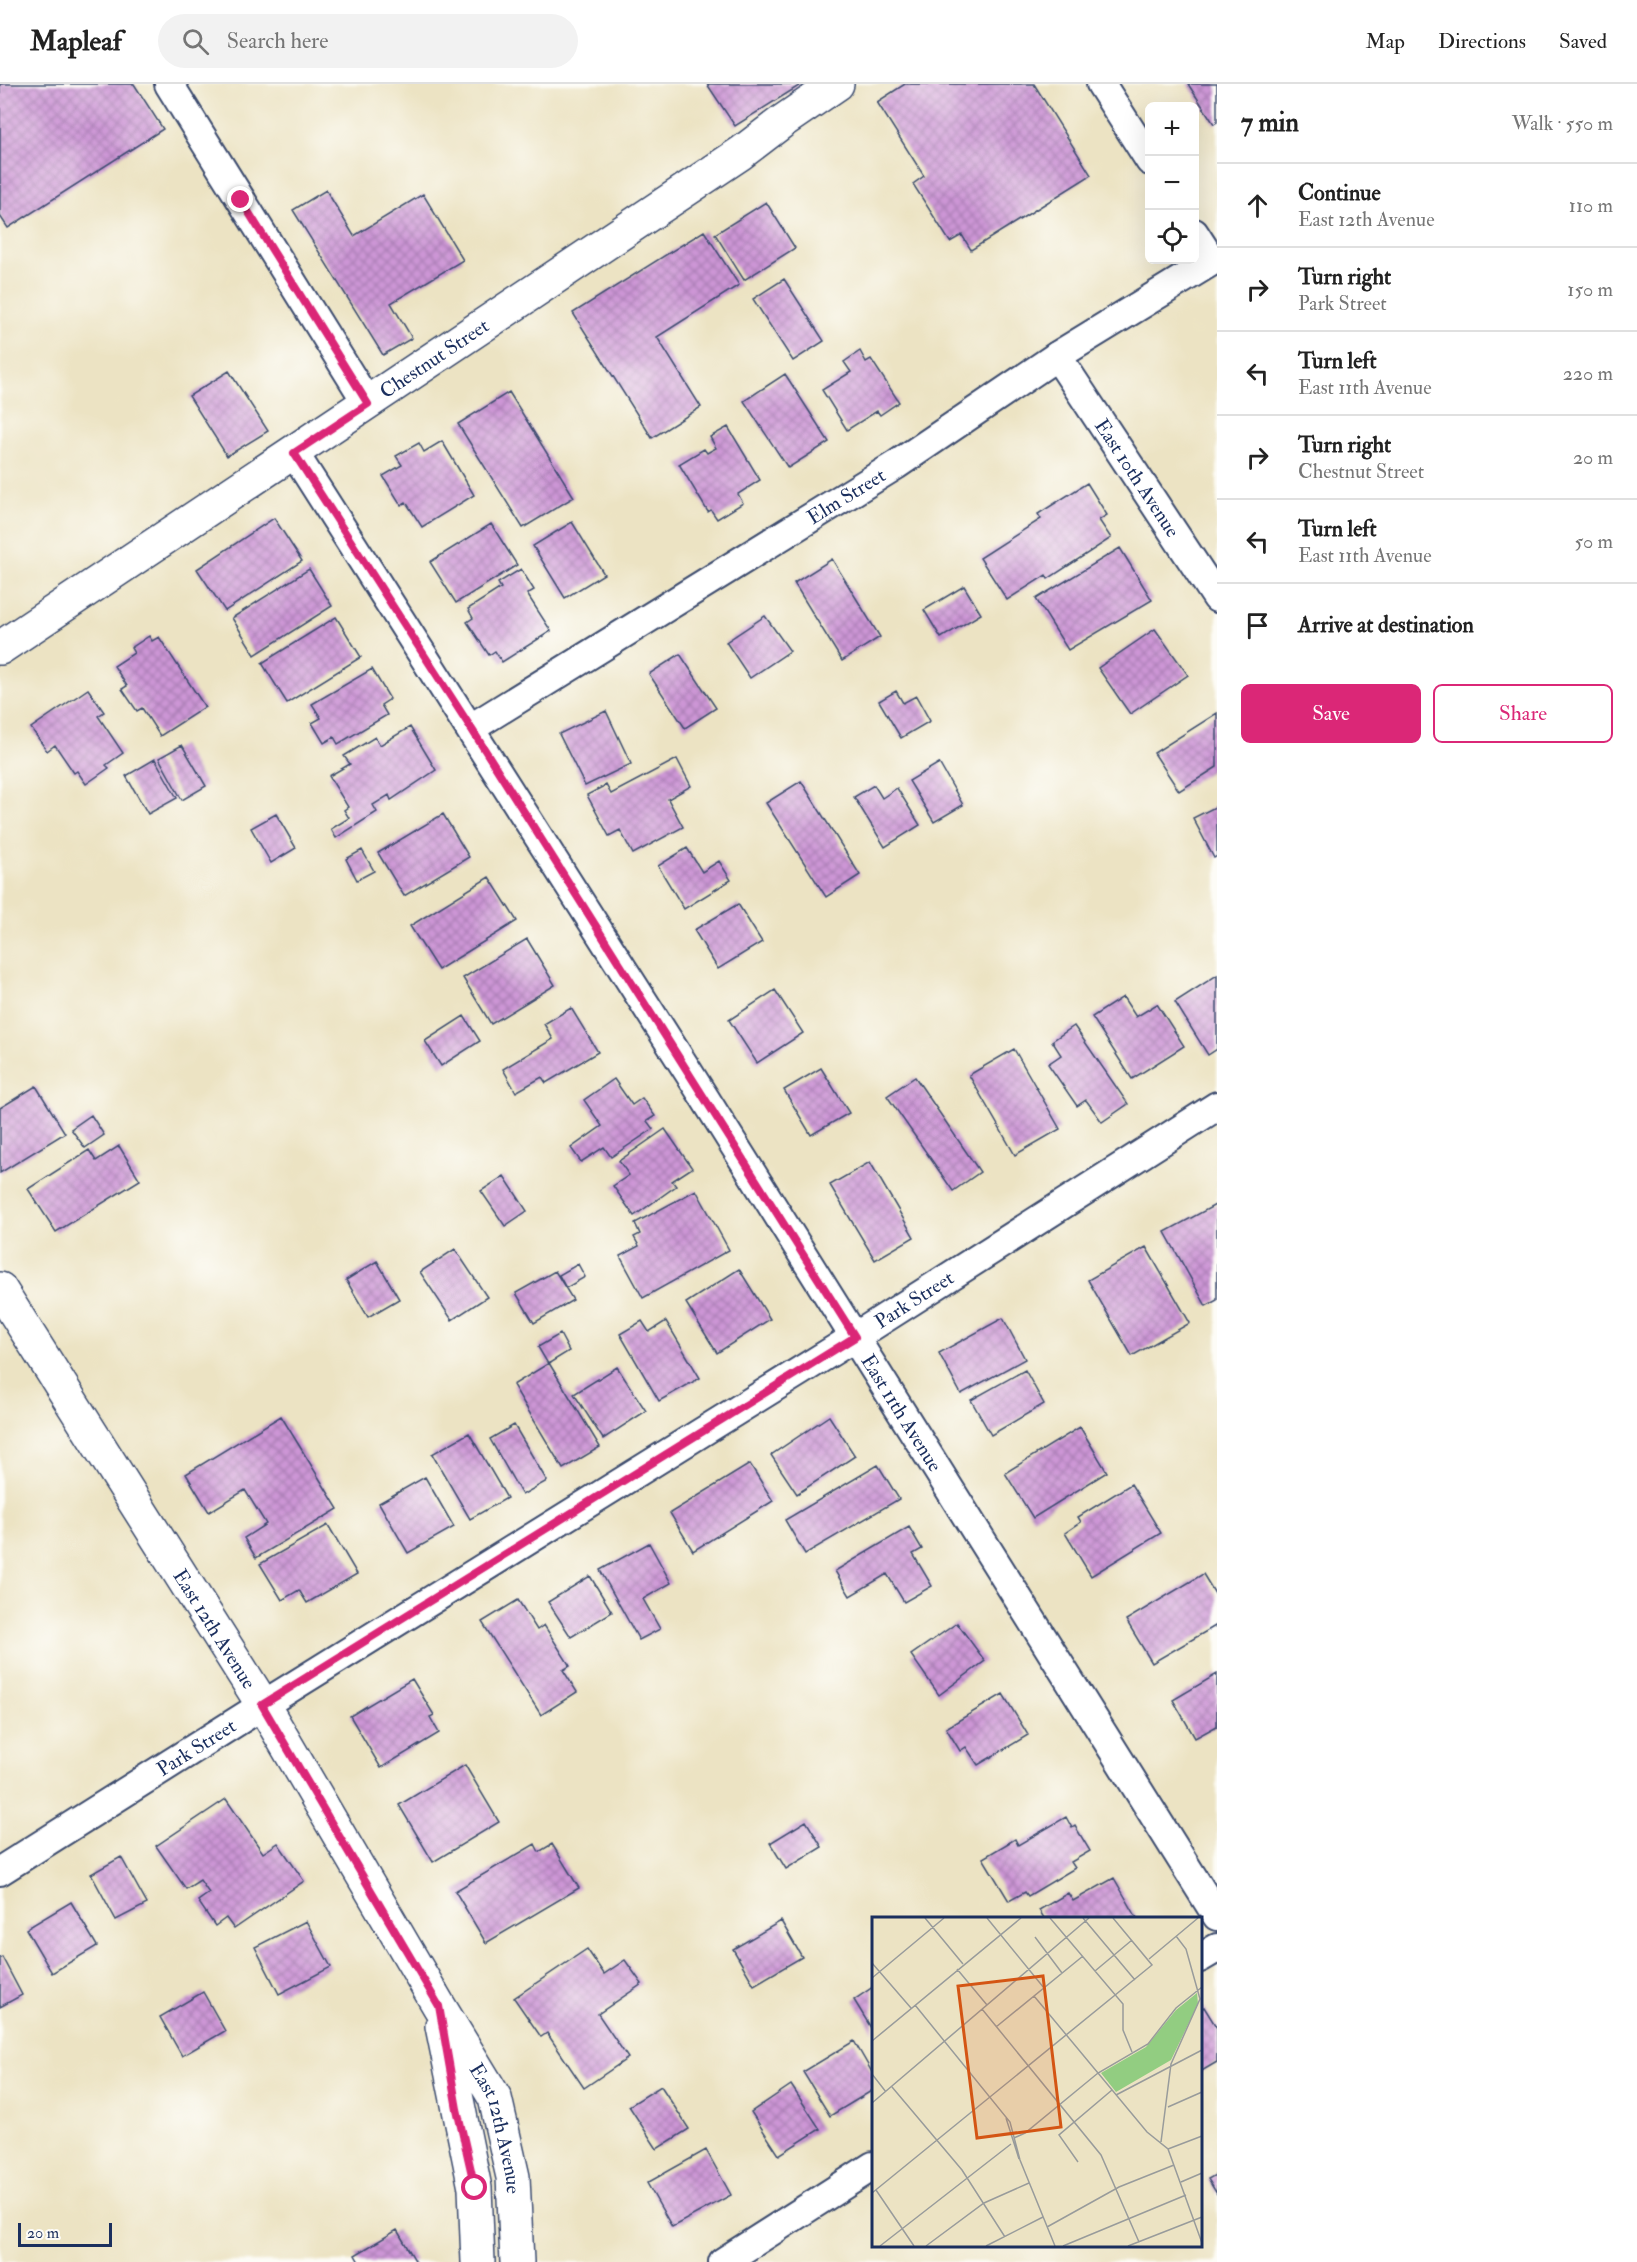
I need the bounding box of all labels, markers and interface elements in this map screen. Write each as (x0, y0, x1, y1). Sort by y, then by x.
search box (158, 14, 578, 68)
text: Mapleaf (30, 24, 122, 59)
icon: search (179, 25, 212, 58)
text: Search here (227, 27, 328, 55)
text: Map (1365, 28, 1405, 55)
text: Directions (1438, 28, 1526, 55)
text: Saved (1559, 28, 1607, 55)
map controls (1145, 102, 1199, 264)
button: + (1145, 102, 1199, 156)
text: 7 min (1241, 107, 1299, 139)
text: Walk · 550 m (1512, 111, 1613, 136)
button: − (1145, 156, 1199, 210)
text: Continue (1298, 179, 1381, 207)
route end (227, 186, 253, 212)
icon: ahead (1241, 189, 1274, 222)
text: 110 m (1569, 193, 1613, 218)
text: East 12th Avenue (1298, 207, 1435, 232)
button: locate (1145, 210, 1199, 264)
text: Turn right (1298, 263, 1391, 291)
icon: right (1241, 273, 1274, 306)
text: 150 m (1567, 277, 1613, 302)
text: Park Street (1298, 291, 1387, 316)
street label: Chestnut Street (375, 312, 494, 403)
text: Turn left (1298, 347, 1377, 375)
icon: left (1241, 357, 1274, 390)
text: 220 m (1563, 361, 1613, 386)
text: East 11th Avenue (1298, 375, 1432, 400)
street label: East 10th Avenue (1089, 414, 1186, 542)
text: Turn right (1298, 431, 1391, 459)
icon: right (1241, 441, 1274, 474)
text: 20 m (1573, 445, 1613, 470)
text: Chestnut Street (1298, 459, 1424, 484)
street label: Elm Street (802, 462, 890, 530)
text: Turn left (1298, 515, 1377, 543)
icon: left (1241, 525, 1274, 558)
text: 50 m (1574, 529, 1613, 554)
text: East 11th Avenue (1298, 543, 1432, 568)
icon: arrive (1241, 609, 1274, 642)
text: Arrive at destination (1298, 611, 1474, 639)
button: Save (1241, 684, 1421, 743)
button: Share (1433, 684, 1613, 743)
street label: Park Street (870, 1265, 959, 1334)
street label: East 11th Avenue (856, 1349, 948, 1476)
street label: East 12th Avenue (168, 1564, 262, 1693)
street label: Park Street (152, 1713, 241, 1781)
inset map (872, 1917, 1202, 2247)
street label: East 12th Avenue (464, 2058, 526, 2194)
route start (461, 2174, 487, 2200)
scale bar (18, 2220, 112, 2248)
text: 20 m (27, 2223, 59, 2243)

